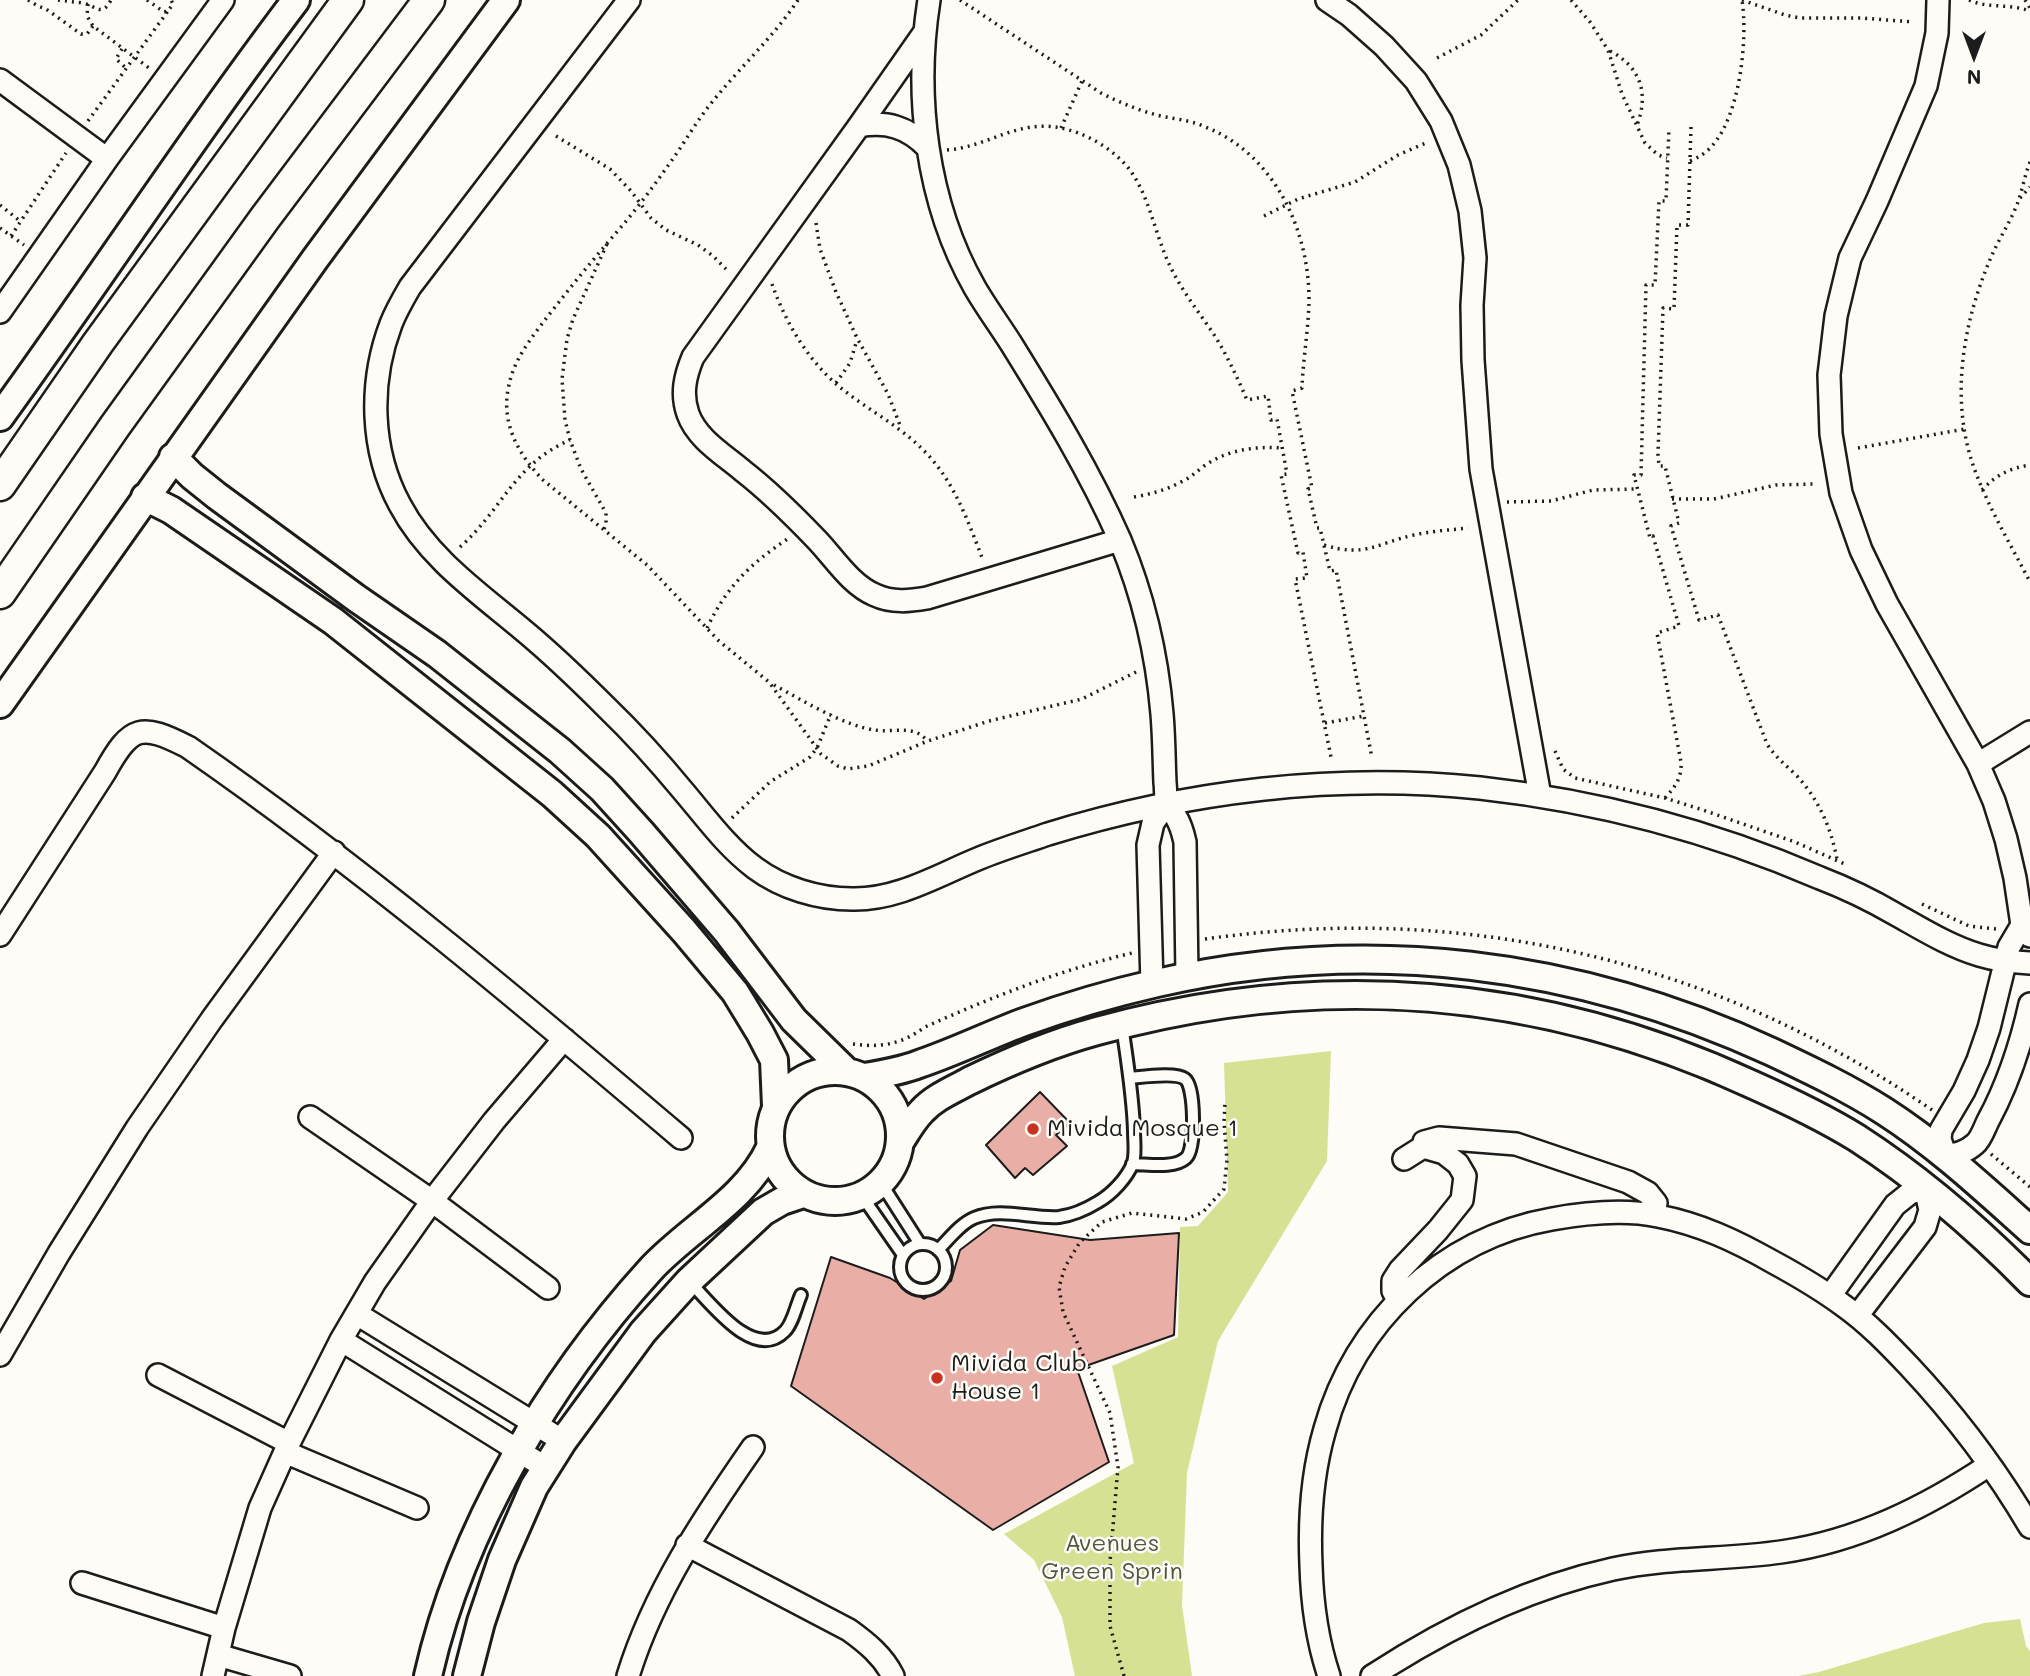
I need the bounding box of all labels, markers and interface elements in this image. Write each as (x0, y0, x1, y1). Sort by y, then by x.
north arrow (1939, 21, 2009, 91)
text: N (1967, 65, 1981, 90)
place label: Mivida Mosque 1 (1047, 1115, 1238, 1143)
marker: Mivida Mosque 1 (1025, 1121, 1041, 1137)
place label: Mivida Club House 1 (951, 1350, 1087, 1406)
marker: Mivida Club House 1 (929, 1370, 945, 1386)
park label: Avenues Green Sprin (1041, 1530, 1183, 1586)

